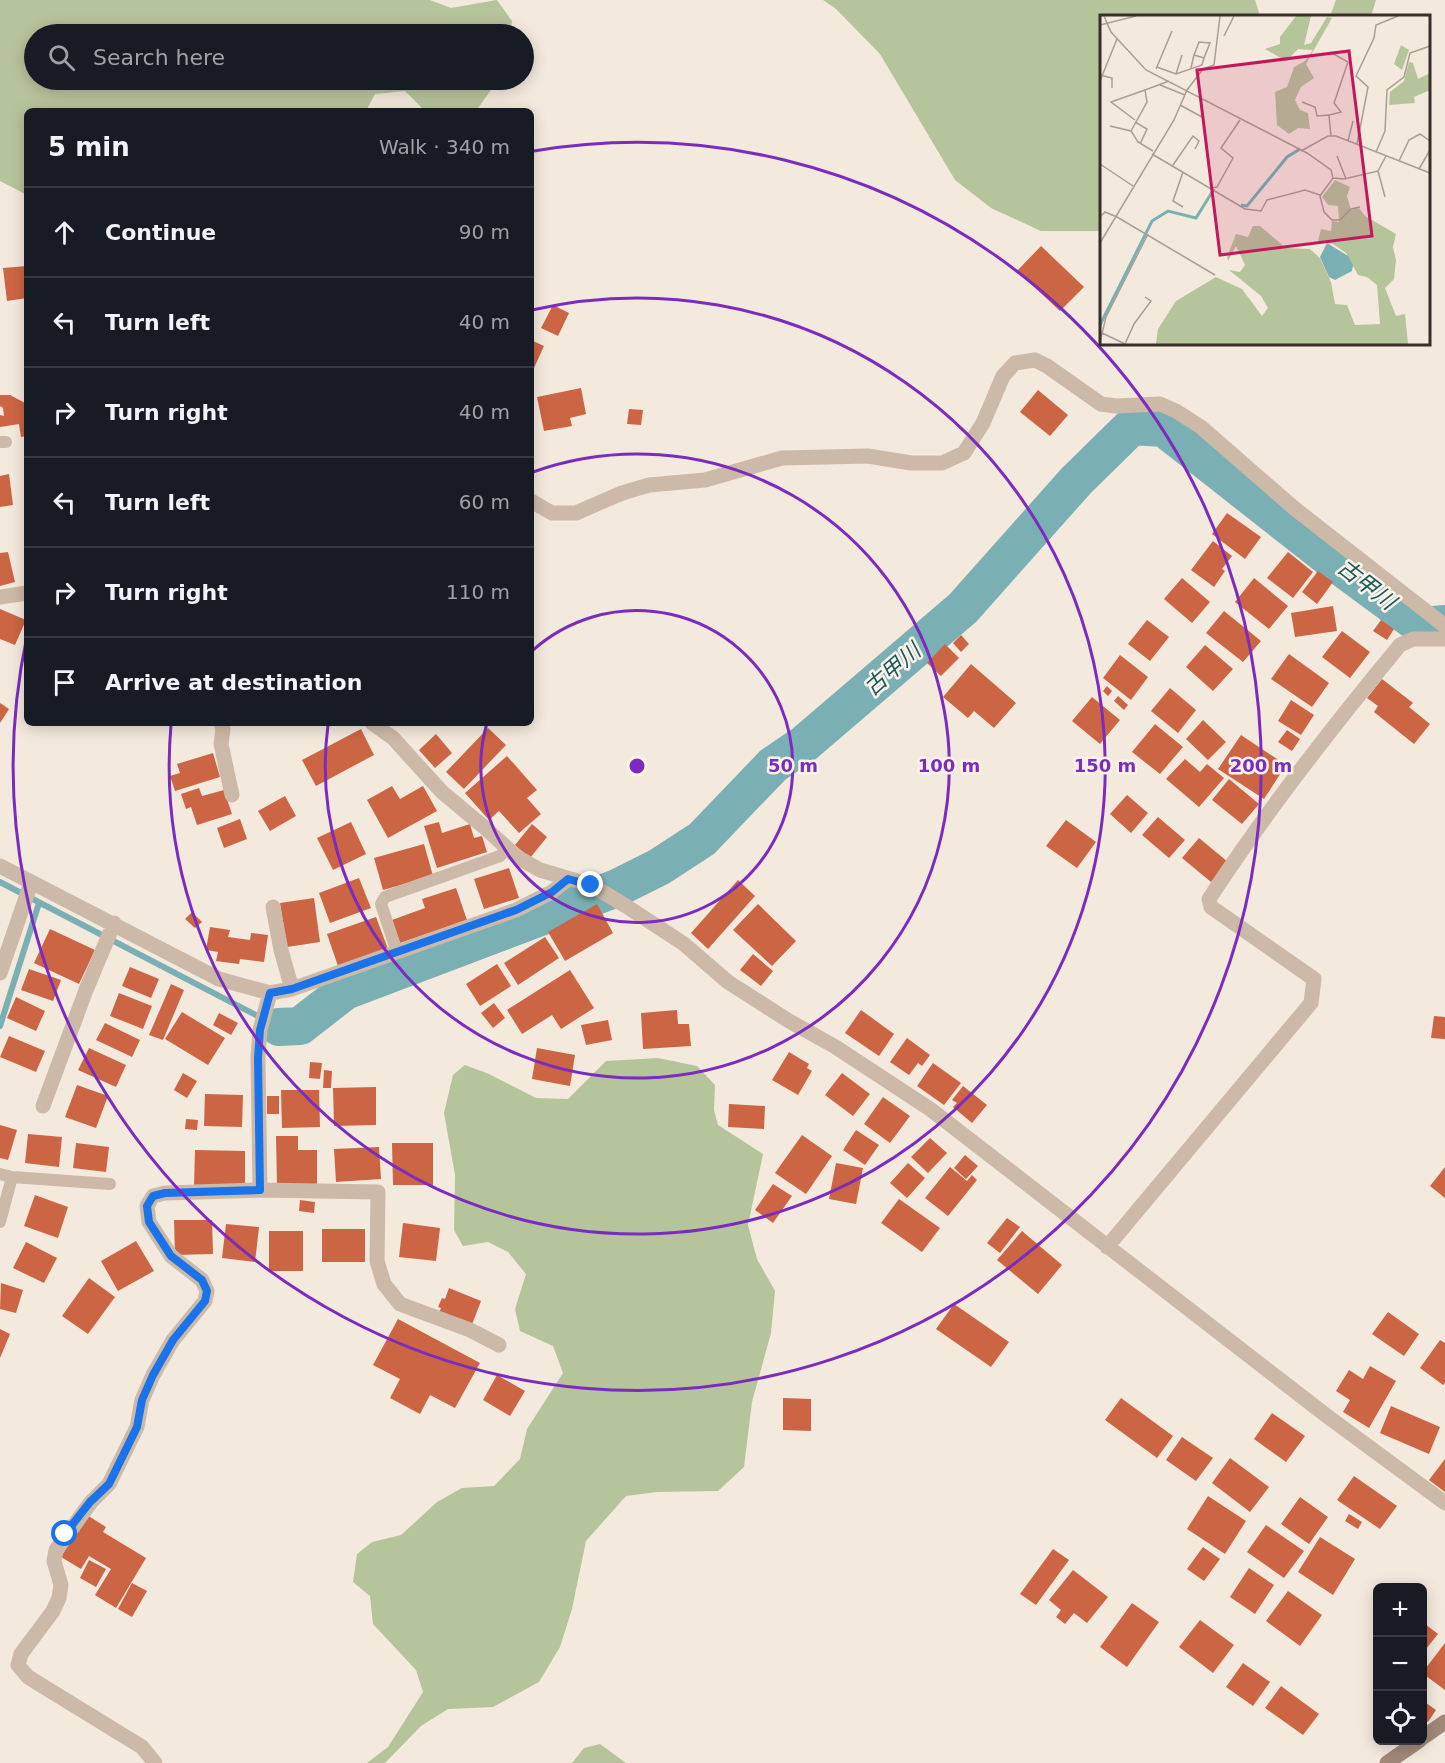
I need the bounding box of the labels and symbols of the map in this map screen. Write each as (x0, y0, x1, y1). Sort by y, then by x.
inset map (1100, 15, 1430, 345)
water label: 古甲川 (1333, 554, 1402, 616)
water label: 古甲川 (859, 637, 927, 700)
text: 50 m (768, 755, 818, 776)
text: 100 m (918, 755, 980, 776)
text: 150 m (1074, 755, 1136, 776)
text: 200 m (1230, 755, 1292, 776)
centre of rings (627, 756, 647, 776)
route end (577, 871, 603, 897)
route start (51, 1520, 77, 1546)

